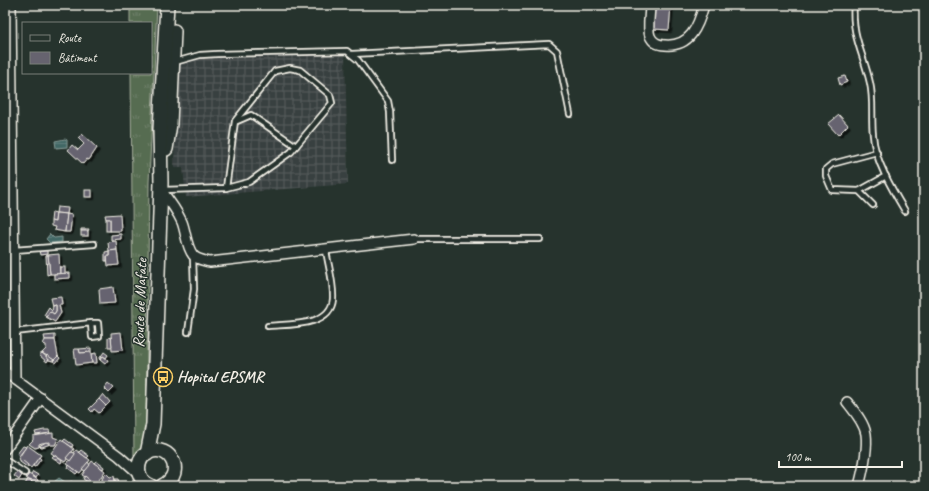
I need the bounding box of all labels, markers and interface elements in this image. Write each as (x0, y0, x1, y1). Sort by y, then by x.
legend (22, 22, 152, 74)
text: Route (58, 30, 82, 46)
text: Bâtiment (58, 50, 97, 66)
street label: Route de Mafate (128, 256, 152, 348)
bus stop icon: Hopital EPSMR (152, 366, 174, 388)
place label: Hopital EPSMR (177, 367, 266, 387)
scale bar (779, 443, 902, 469)
text: 100 m (785, 449, 812, 465)

